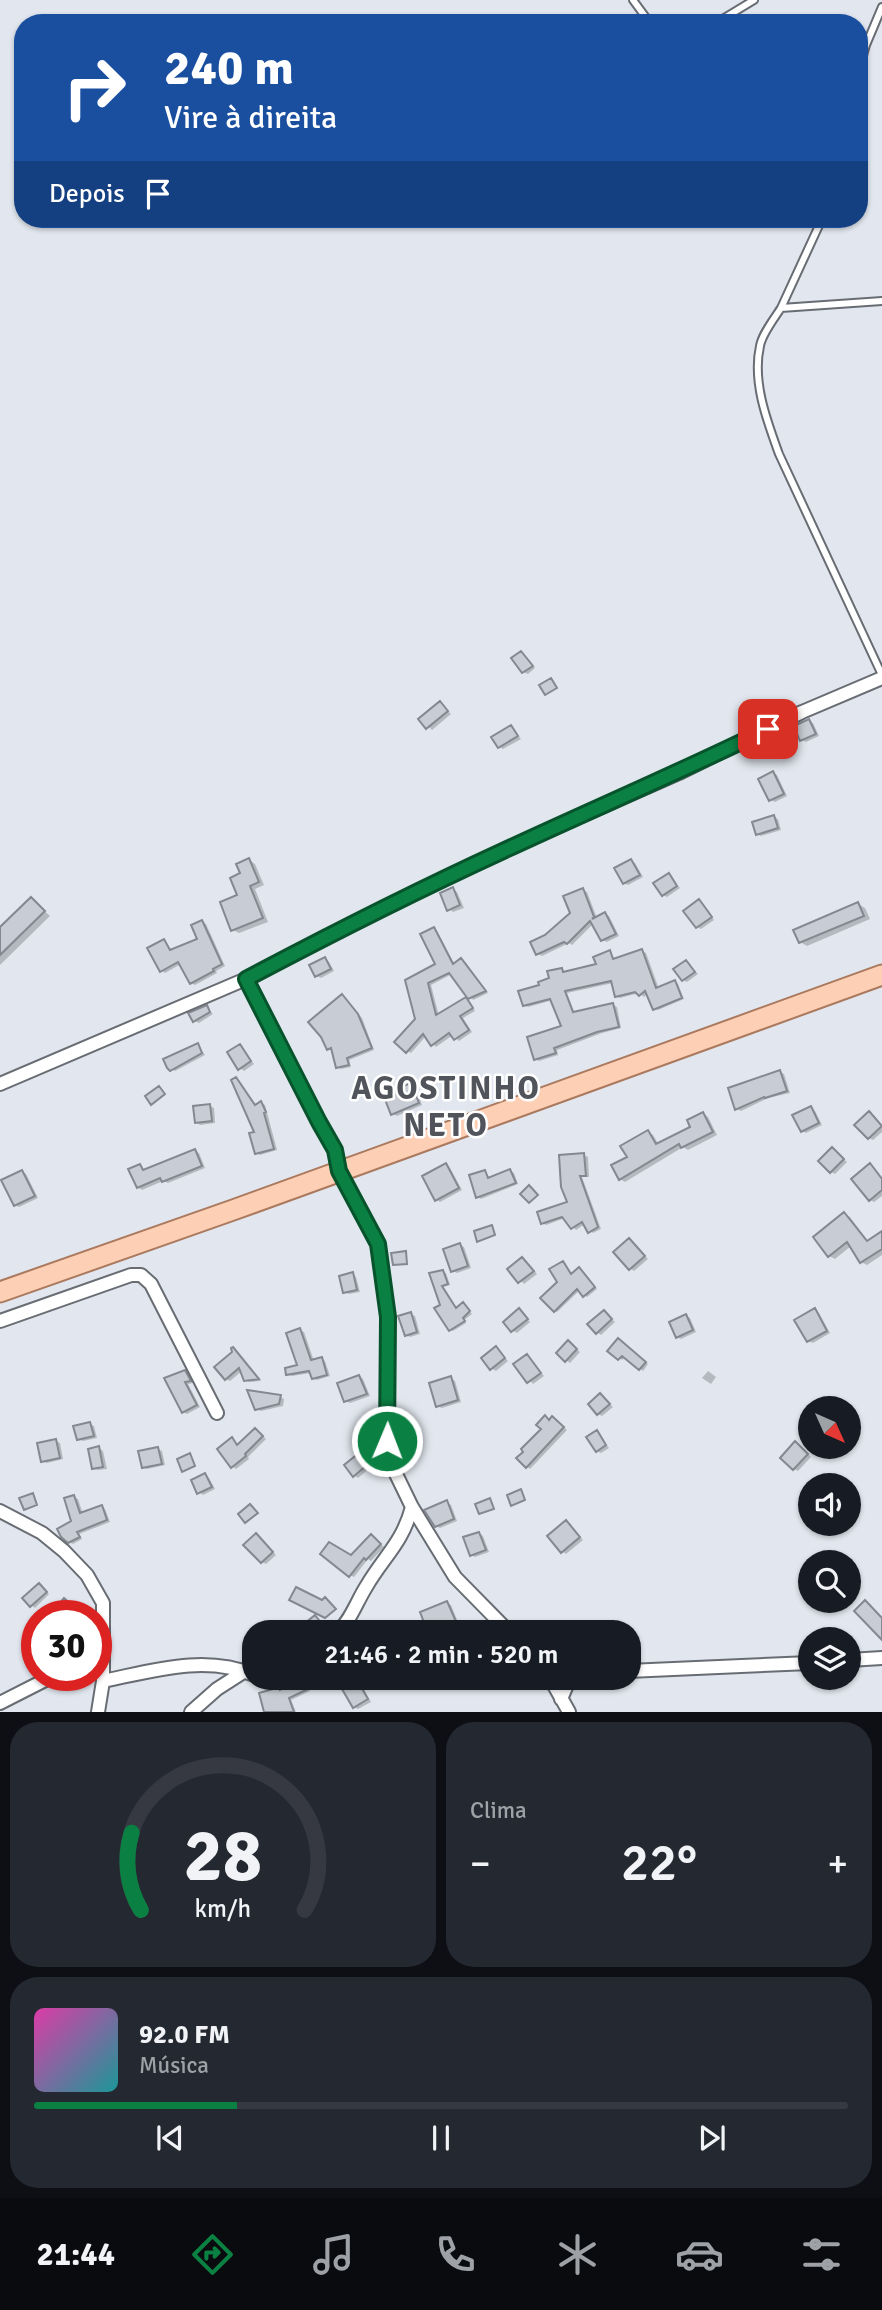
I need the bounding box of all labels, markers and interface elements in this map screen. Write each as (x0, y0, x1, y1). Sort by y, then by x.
text: 240 m (164, 38, 294, 98)
icon: right (49, 42, 140, 133)
text: Vire à direita (164, 98, 337, 137)
icon: arrive (139, 175, 177, 213)
text: Depois (49, 178, 125, 210)
pin (738, 699, 798, 759)
icon: arrive (749, 710, 787, 748)
district label: AGOSTINHO NETO (351, 1069, 541, 1145)
north arrow (798, 1396, 861, 1460)
map controls (798, 1396, 861, 1690)
position arrow (350, 1404, 424, 1478)
button: sound (798, 1473, 861, 1536)
button: search (798, 1550, 861, 1613)
speed limit sign: 30 (21, 1600, 112, 1691)
button: layers (798, 1627, 861, 1690)
text: 21:46 · 2 min · 520 m (325, 1639, 558, 1671)
text: Clima (470, 1796, 527, 1825)
text: 28 (184, 1813, 262, 1902)
text: 22° (621, 1831, 697, 1895)
text: − (470, 1840, 491, 1887)
text: + (827, 1840, 848, 1887)
text: km/h (195, 1893, 251, 1924)
text: 92.0 FM (139, 2019, 230, 2051)
text: Música (139, 2051, 209, 2080)
icon: previous (151, 2119, 189, 2157)
icon: pause (422, 2119, 460, 2157)
icon: next (693, 2119, 731, 2157)
icon: directions (188, 2230, 237, 2279)
icon: music (309, 2230, 358, 2279)
icon: phone (431, 2230, 480, 2279)
icon: climate (553, 2230, 602, 2279)
icon: car (675, 2230, 724, 2279)
icon: filters (797, 2230, 846, 2279)
text: 21:44 (36, 2235, 115, 2274)

